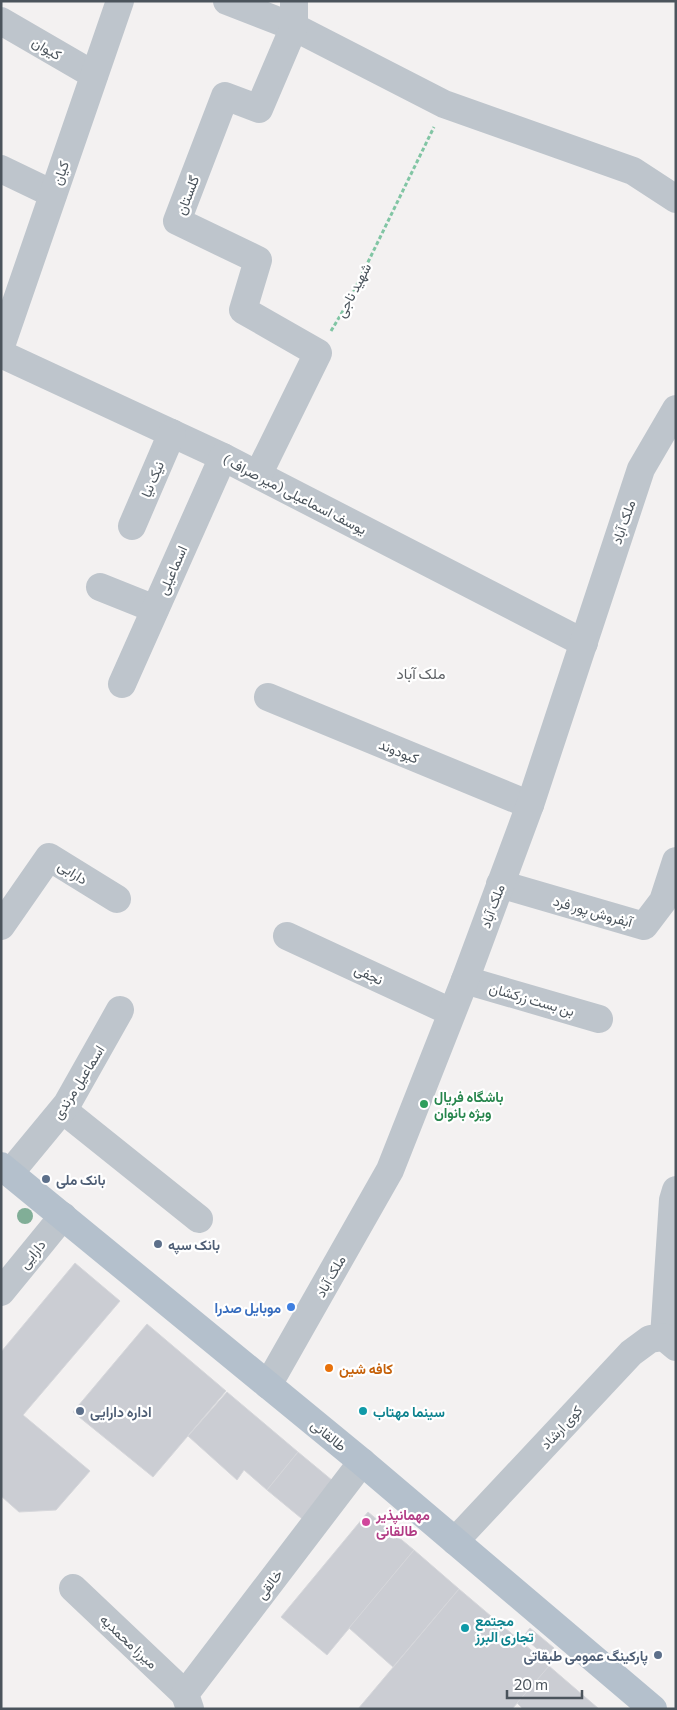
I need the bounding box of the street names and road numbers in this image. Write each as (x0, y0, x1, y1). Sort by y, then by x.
street label: کیوان (29, 33, 65, 64)
street label: کیان (48, 159, 73, 188)
street label: گلستان (172, 173, 203, 218)
street label: شهید ناجی (332, 260, 375, 321)
street label: یوسف اسماعیلی (میر صراف ) (220, 450, 370, 539)
street label: نیک نیا (137, 458, 167, 500)
street label: ملک آباد (608, 498, 639, 547)
street label: اسماعیلی (154, 543, 191, 598)
street label: کبودوند (376, 735, 421, 768)
street label: دارابی (55, 856, 91, 889)
street label: ملک آباد (476, 882, 509, 931)
street label: آبفروش پور فرد (551, 892, 636, 933)
street label: نجفی (352, 960, 386, 989)
street label: بن بست زرکشان (487, 979, 577, 1020)
street label: اسماعیل مرندی (49, 1042, 108, 1123)
street label: دارایی (15, 1236, 50, 1273)
street label: ملک آباد (311, 1252, 350, 1300)
street label: کوی ارشاد (537, 1402, 586, 1453)
street label: طالقانی (307, 1416, 350, 1455)
street label: خالقی (252, 1566, 287, 1603)
street label: میرزا محمدیه (96, 1610, 161, 1673)

